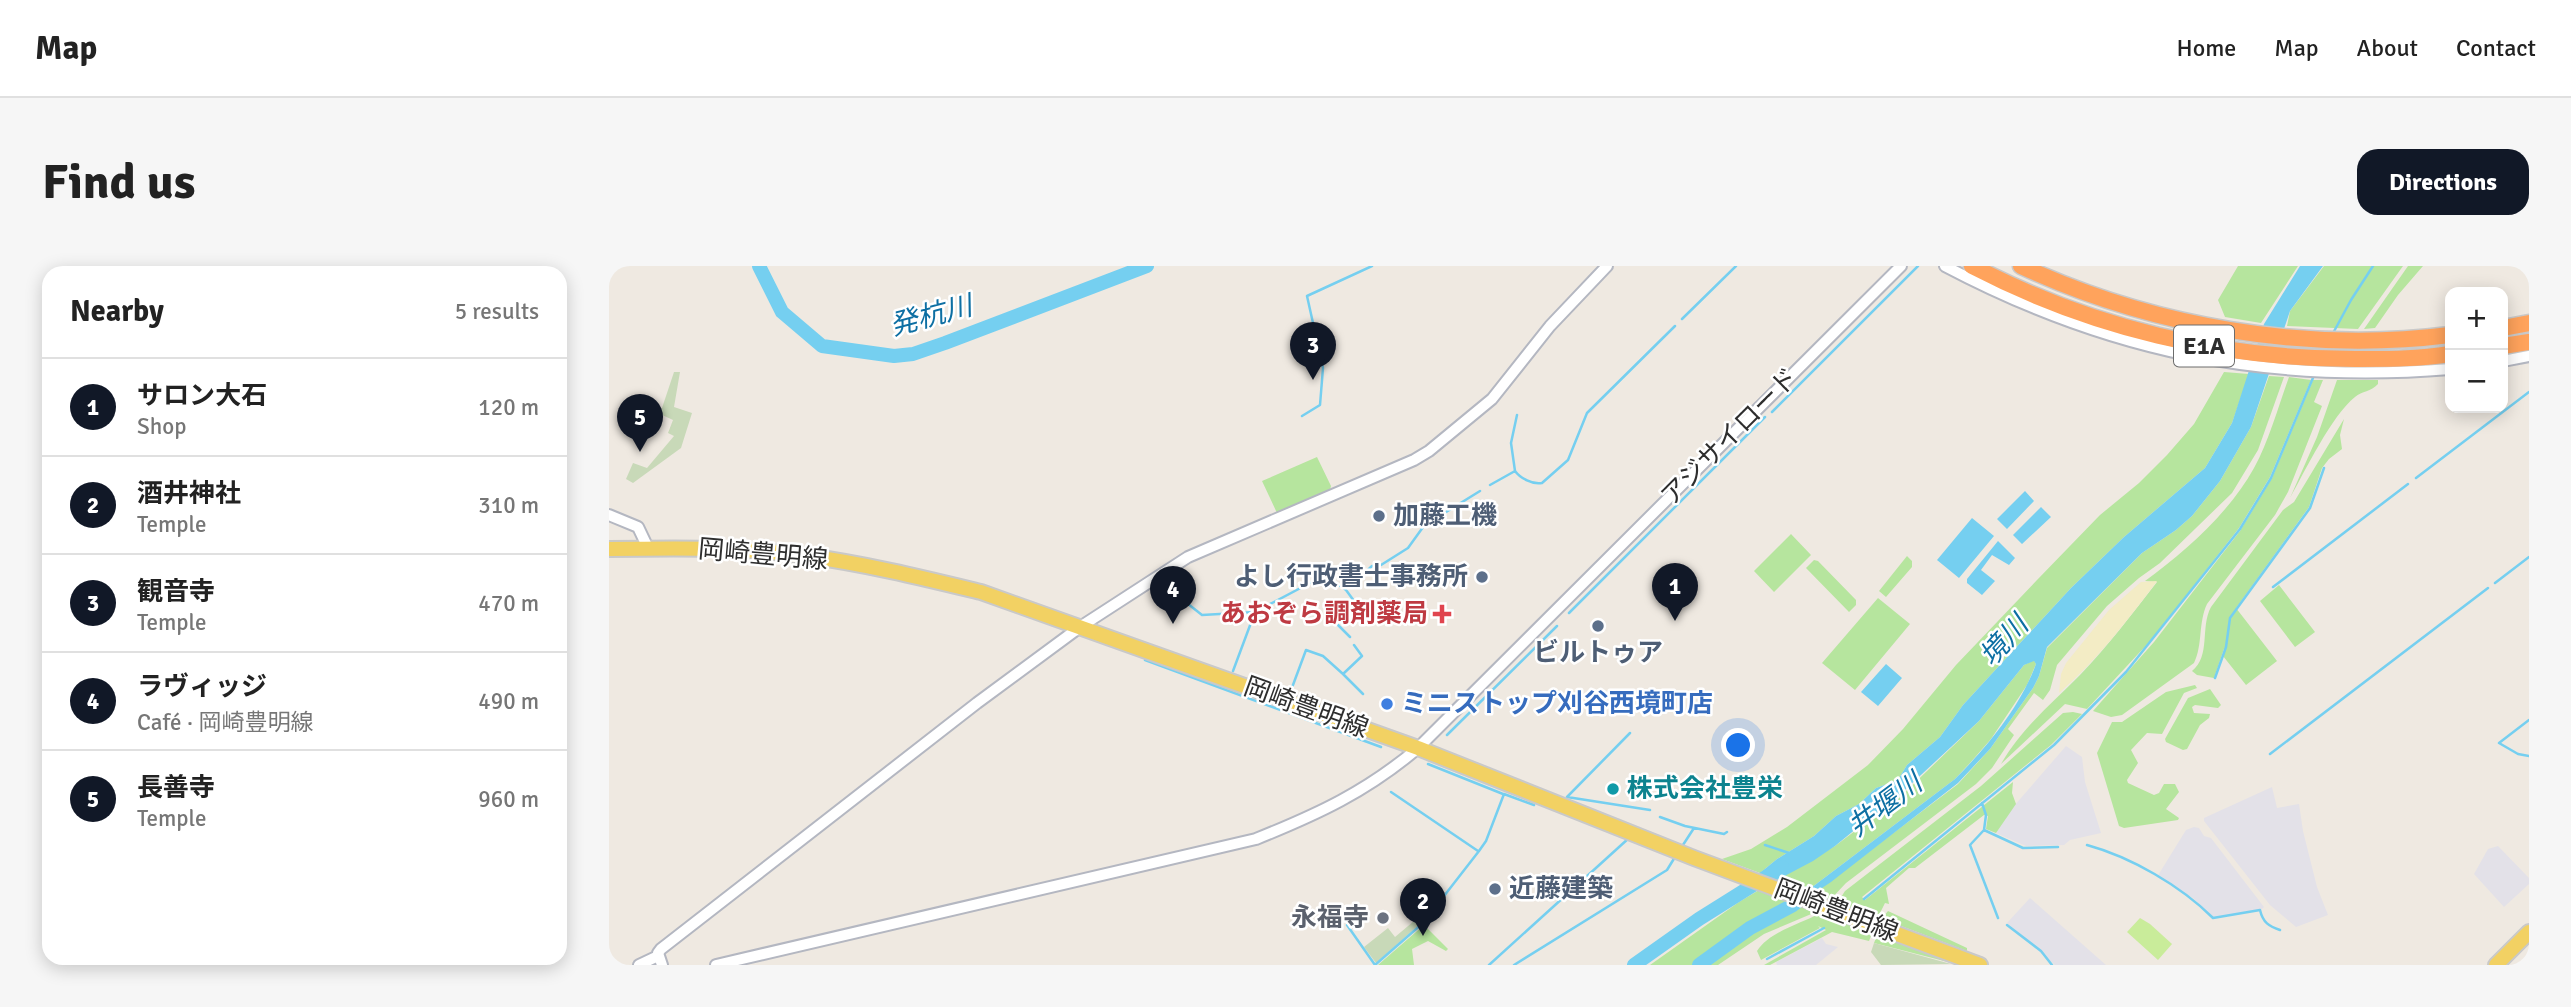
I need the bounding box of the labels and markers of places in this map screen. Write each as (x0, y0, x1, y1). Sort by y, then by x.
pin: 3 (1290, 322, 1336, 380)
pin: 5 (617, 394, 663, 452)
place label: 加藤工機 (1393, 500, 1497, 532)
marker: 加藤工機 (1371, 508, 1387, 524)
place label: よし行政書士事務所 (1234, 561, 1468, 593)
pin: 1 (1652, 563, 1698, 621)
pin: 4 (1150, 566, 1196, 624)
marker: よし行政書士事務所 (1474, 569, 1490, 585)
place label: あおぞら調剤薬局 (1220, 598, 1428, 630)
marker: あおぞら調剤薬局 (1434, 606, 1450, 622)
marker: ビルトゥア (1590, 618, 1606, 634)
place label: ビルトゥア (1533, 637, 1663, 669)
place label: ミニストップ刈谷西境町店 (1401, 688, 1713, 720)
marker: ミニストップ刈谷西境町店 (1379, 696, 1395, 712)
place label: 株式会社豊栄 (1627, 773, 1783, 805)
marker: 株式会社豊栄 (1605, 781, 1621, 797)
place label: 近藤建築 (1509, 873, 1613, 905)
pin: 2 (1400, 878, 1446, 936)
marker: 近藤建築 (1487, 881, 1503, 897)
place label: 永福寺 (1291, 902, 1369, 934)
marker: 永福寺 (1375, 910, 1391, 926)

